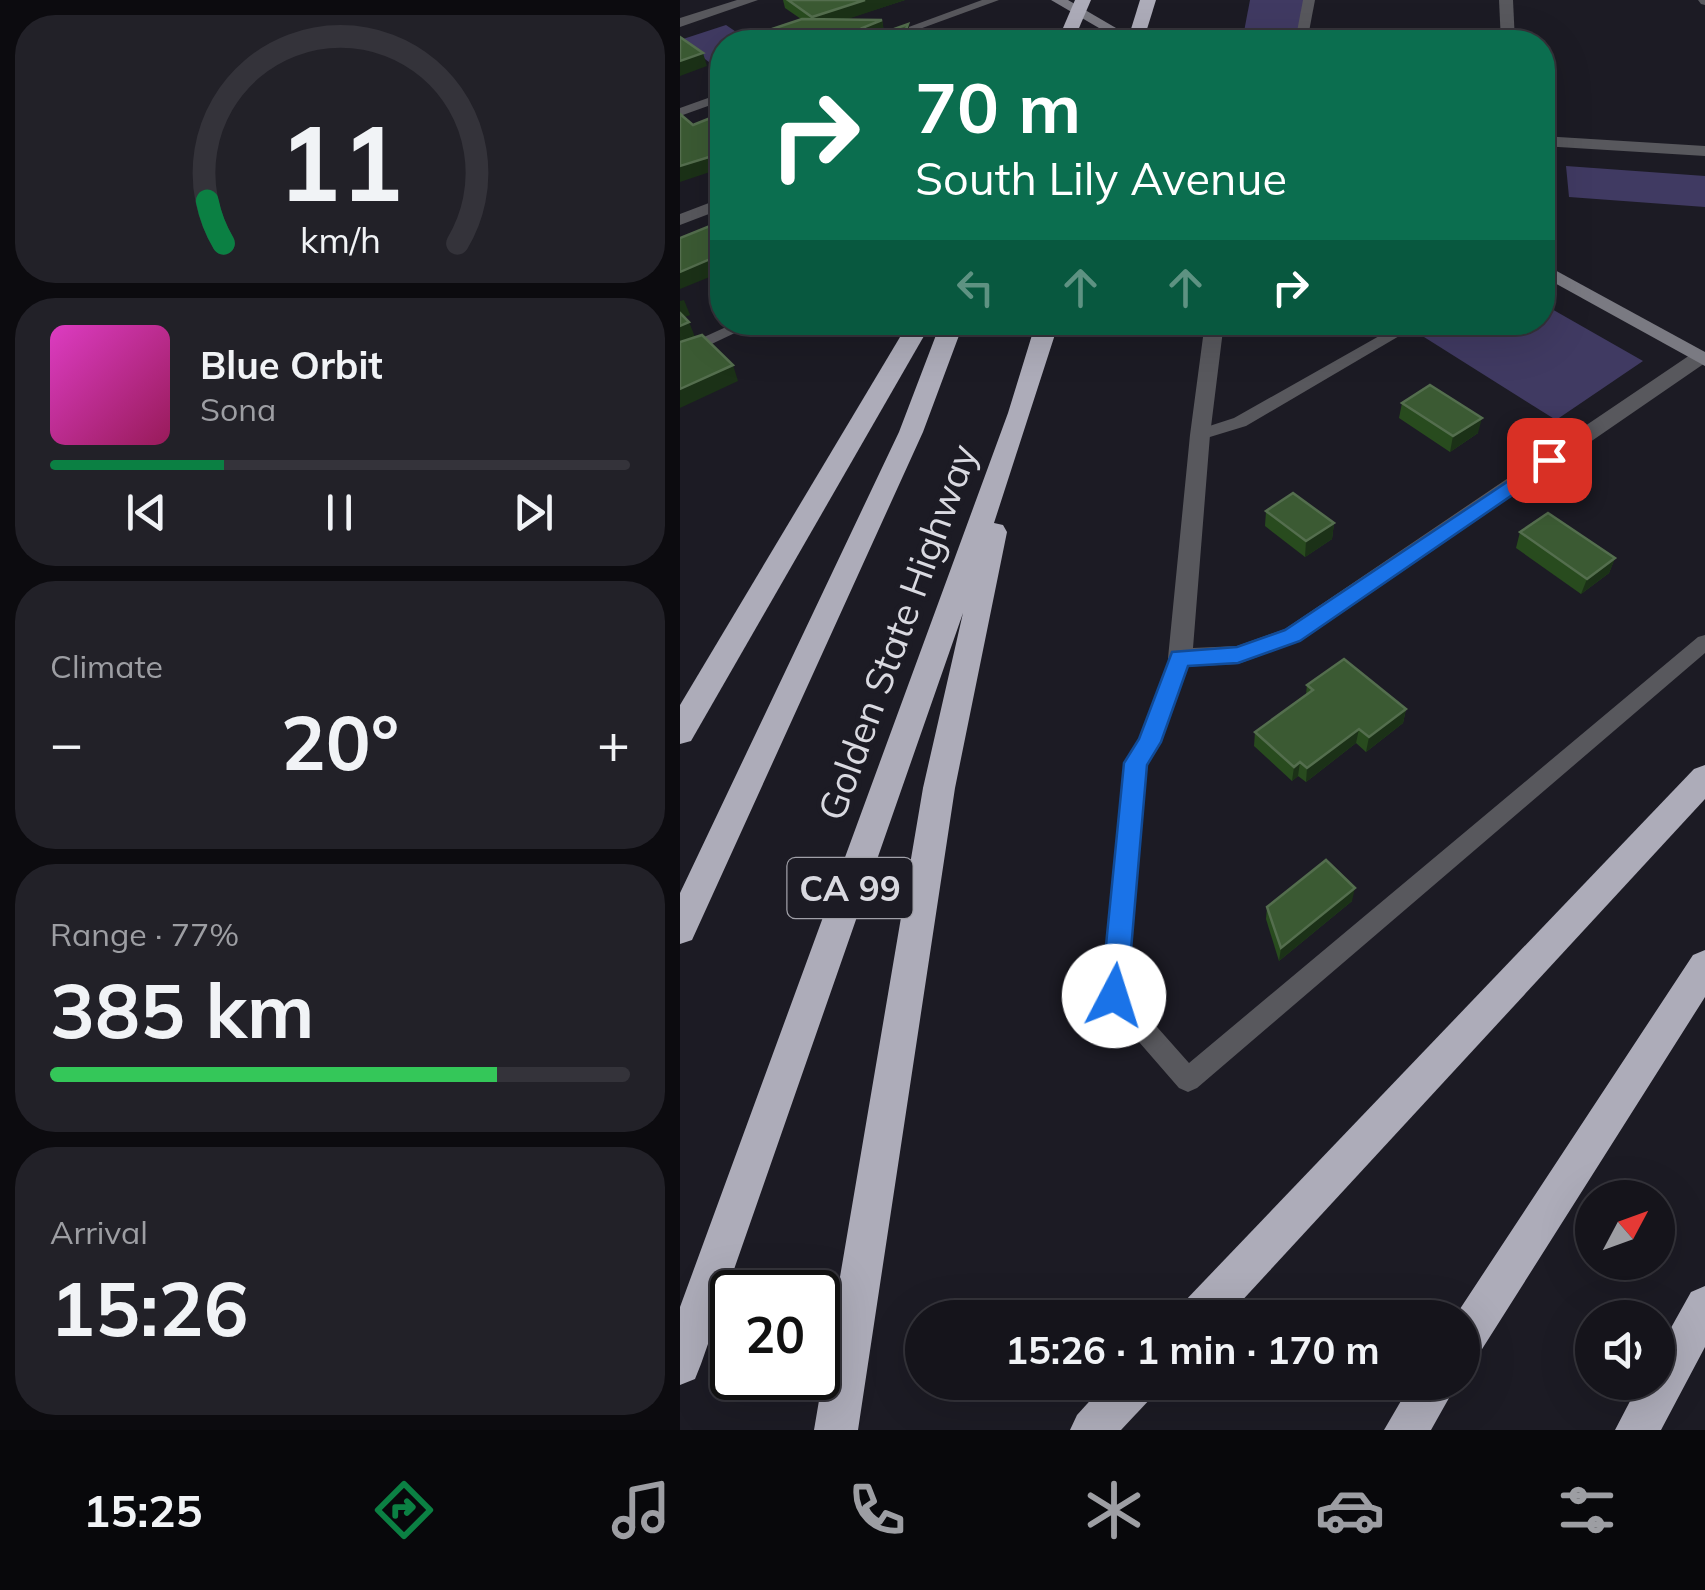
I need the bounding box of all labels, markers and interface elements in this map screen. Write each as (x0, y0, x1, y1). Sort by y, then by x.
text: 70 m (915, 63, 1081, 151)
icon: right (750, 70, 880, 200)
text: 11 (278, 96, 402, 227)
text: South Lily Avenue (915, 150, 1287, 206)
text: km/h (300, 217, 380, 262)
icon: left (948, 260, 1003, 315)
icon: ahead (1053, 260, 1108, 315)
icon: ahead (1158, 260, 1213, 315)
icon: right (1263, 260, 1318, 315)
text: Blue Orbit (200, 341, 383, 389)
text: Sona (200, 389, 276, 429)
pin (1507, 418, 1592, 503)
icon: arrive (1522, 433, 1577, 488)
street label: Golden State Highway (807, 438, 987, 826)
icon: previous (119, 485, 174, 540)
icon: pause (312, 485, 367, 540)
icon: next (506, 485, 561, 540)
text: Climate (50, 646, 163, 686)
text: 20° (281, 695, 399, 789)
text: − (50, 708, 83, 777)
text: + (597, 708, 630, 777)
road number: CA 99 (788, 858, 912, 918)
text: Range · 77% (50, 914, 239, 954)
position arrow (1062, 944, 1166, 1048)
text: 385 km (50, 963, 314, 1057)
north arrow (1575, 1180, 1675, 1280)
map controls (1575, 1180, 1675, 1400)
text: Arrival (50, 1212, 148, 1252)
text: 15:26 (50, 1261, 249, 1355)
speed limit sign: 20 (710, 1270, 840, 1400)
button: sound (1575, 1300, 1675, 1400)
text: 15:26 · 1 min · 170 m (1005, 1326, 1380, 1374)
icon: directions (369, 1475, 439, 1545)
icon: music (606, 1475, 676, 1545)
icon: phone (842, 1475, 912, 1545)
icon: climate (1079, 1475, 1149, 1545)
icon: car (1315, 1475, 1385, 1545)
icon: filters (1552, 1475, 1622, 1545)
text: 15:25 (83, 1482, 202, 1538)

